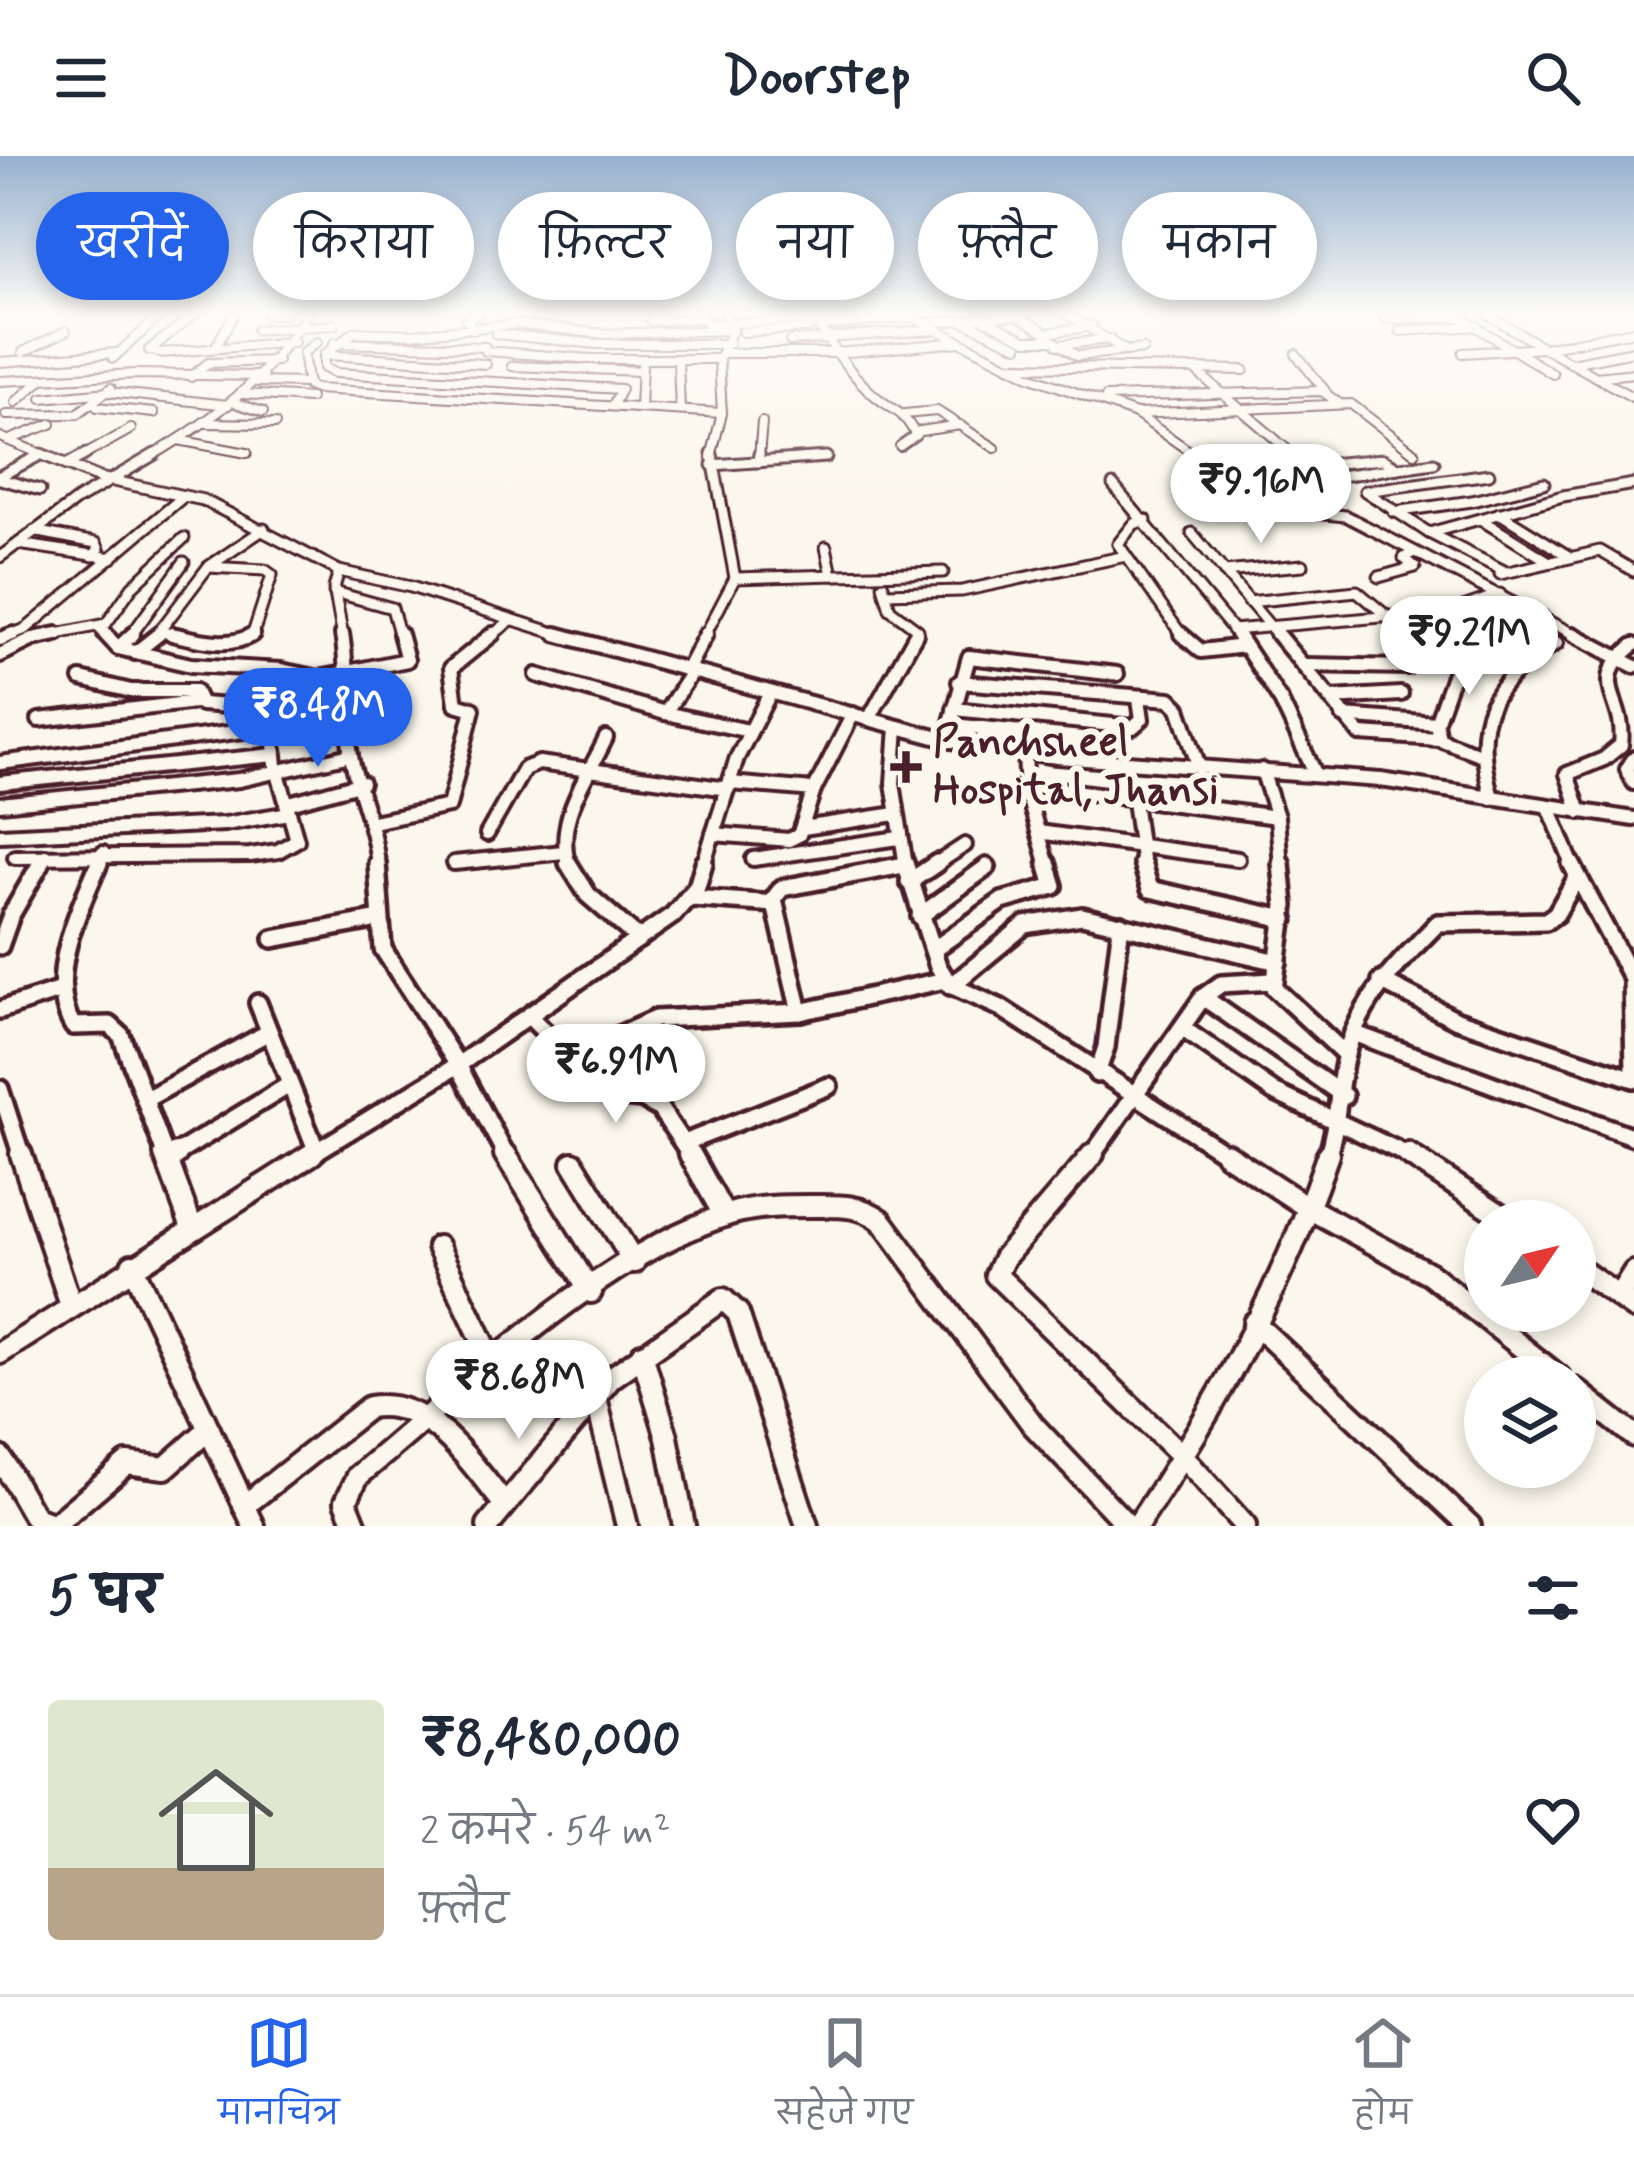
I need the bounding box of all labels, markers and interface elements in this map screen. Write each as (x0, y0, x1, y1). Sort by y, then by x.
text: Doorstep (723, 43, 911, 114)
icon: menu (48, 45, 114, 111)
icon: search (1520, 45, 1586, 111)
chip: खरीदें (36, 192, 229, 300)
chip: किराया (253, 192, 474, 300)
chip: फ़िल्टर (498, 192, 712, 300)
chip: नया (736, 192, 894, 300)
chip: फ़्लैट (918, 192, 1098, 300)
chip: मकान (1122, 192, 1317, 300)
pin: ₹9.16M (1163, 444, 1359, 546)
text: ₹9.16M (1197, 457, 1325, 508)
pin: ₹9.21M (1371, 596, 1567, 698)
text: ₹9.21M (1407, 609, 1531, 660)
pin: ₹8.48M (220, 668, 416, 770)
text: ₹8.48M (250, 681, 386, 732)
place label: Panchsheel Hospital, Jhansi (933, 716, 1219, 819)
marker: Panchsheel Hospital, Jhansi (890, 751, 922, 783)
pin: ₹6.91M (518, 1024, 714, 1126)
text: ₹6.91M (554, 1037, 678, 1088)
north arrow (1464, 1200, 1596, 1332)
map controls (1464, 1200, 1596, 1488)
pin: ₹8.68M (421, 1340, 617, 1442)
text: ₹8.68M (453, 1353, 585, 1404)
button: layers (1464, 1356, 1596, 1488)
text: 5 घर (48, 1565, 160, 1631)
icon: filters (1520, 1565, 1586, 1631)
text: ₹8,480,000 (420, 1708, 681, 1774)
icon: home (144, 1748, 288, 1892)
icon: heart (1520, 1787, 1586, 1853)
text: 2 कमरे · 54 m² (420, 1807, 671, 1858)
text: फ़्लैट (420, 1886, 509, 1937)
tab: मानचित्र (218, 2010, 339, 2149)
tab: सहेजे गए (776, 2010, 913, 2149)
tab: होम (1350, 2010, 1416, 2149)

